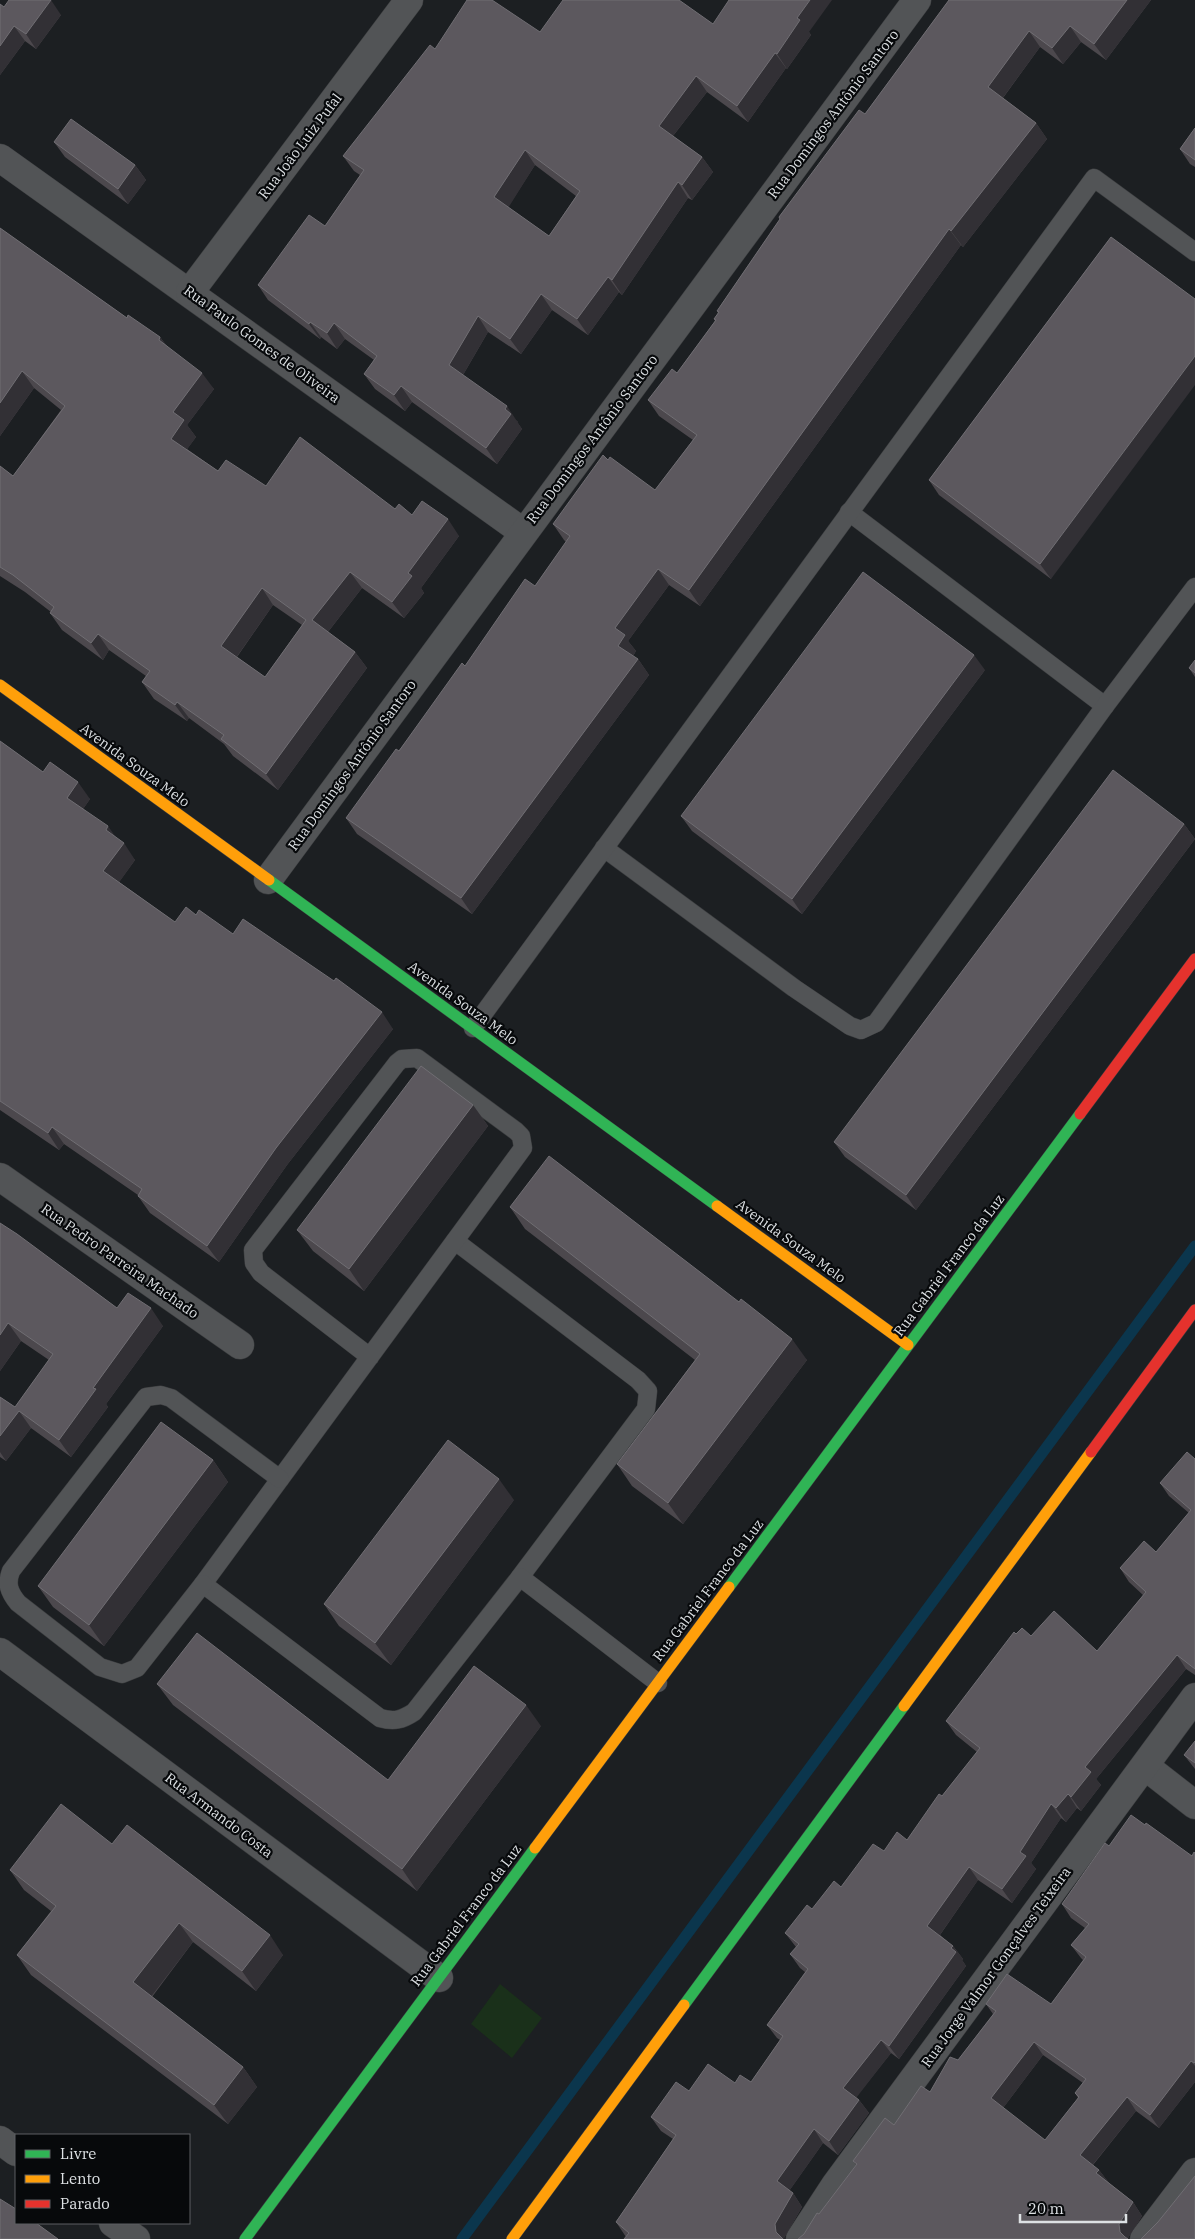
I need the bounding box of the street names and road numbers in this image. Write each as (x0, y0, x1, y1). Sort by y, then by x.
street label: Rua Domingos Antônio Santoro (764, 26, 902, 202)
street label: Rua João Luiz Pufal (254, 90, 346, 202)
street label: Rua Paulo Gomes de Oliveira (180, 281, 344, 407)
street label: Rua Domingos Antônio Santoro (523, 351, 661, 527)
street label: Rua Domingos Antônio Santoro (284, 676, 420, 854)
street label: Avenida Souza Melo (77, 719, 194, 811)
street label: Avenida Souza Melo (405, 957, 522, 1049)
street label: Rua Gabriel Franco da Luz (890, 1190, 1008, 1340)
street label: Avenida Souza Melo (733, 1195, 850, 1287)
street label: Rua Pedro Parreira Machado (38, 1200, 202, 1322)
street label: Rua Gabriel Franco da Luz (649, 1515, 767, 1665)
street label: Rua Armando Costa (161, 1769, 277, 1862)
street label: Rua Gabriel Franco da Luz (407, 1840, 525, 1990)
street label: Rua Jorge Valmor Gonçalves Teixeira (917, 1863, 1075, 2071)

